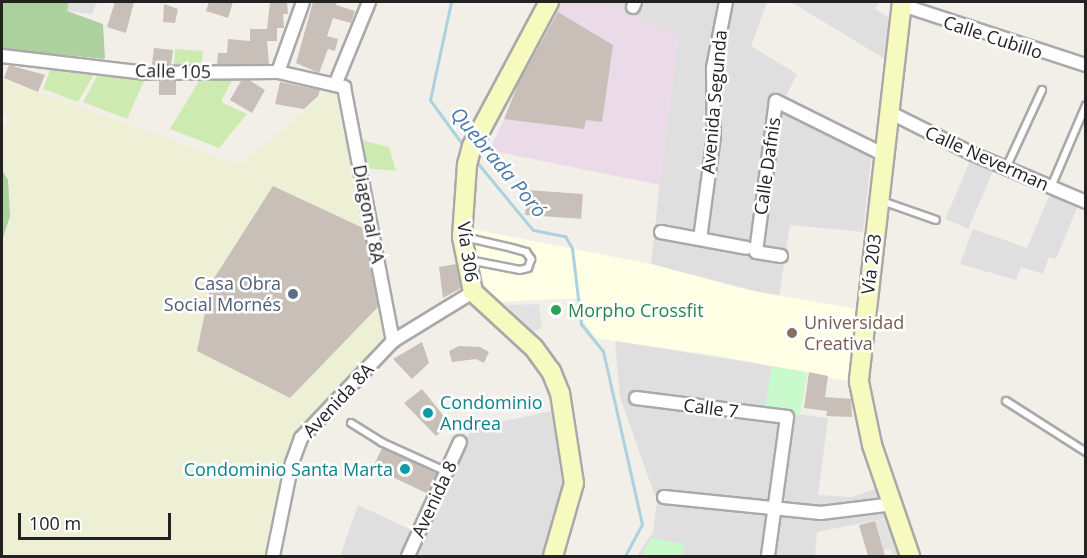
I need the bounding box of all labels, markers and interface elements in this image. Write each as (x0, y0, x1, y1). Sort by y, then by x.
street label: Calle Cubillo (941, 11, 1045, 63)
street label: Avenida Segunda (697, 29, 731, 175)
street label: Calle 105 (135, 60, 211, 82)
water label: Quebrada Poró (446, 102, 552, 222)
street label: Calle Dafnis (749, 116, 785, 216)
street label: Calle Neverman (922, 121, 1052, 195)
street label: Diagonal 8A (349, 163, 389, 265)
street label: Vía 306 (453, 220, 483, 284)
street label: Vía 203 (857, 232, 885, 296)
place label: Casa Obra Social Mornés (164, 273, 281, 316)
marker: Casa Obra Social Mornés (286, 287, 300, 301)
place label: Morpho Crossfit (568, 299, 704, 321)
marker: Morpho Crossfit (549, 303, 563, 317)
place label: Universidad Creativa (804, 312, 904, 354)
marker: Universidad Creativa (785, 326, 799, 340)
street label: Avenida 8A (298, 358, 378, 442)
place label: Condominio Andrea (440, 392, 543, 434)
street label: Calle 7 (682, 394, 740, 422)
marker: Condominio Andrea (421, 406, 435, 420)
street label: Avenida 8 (407, 457, 461, 541)
place label: Condominio Santa Marta (184, 458, 393, 480)
marker: Condominio Santa Marta (398, 462, 412, 476)
scale bar (21, 501, 174, 539)
text: 100 m (29, 511, 81, 535)

